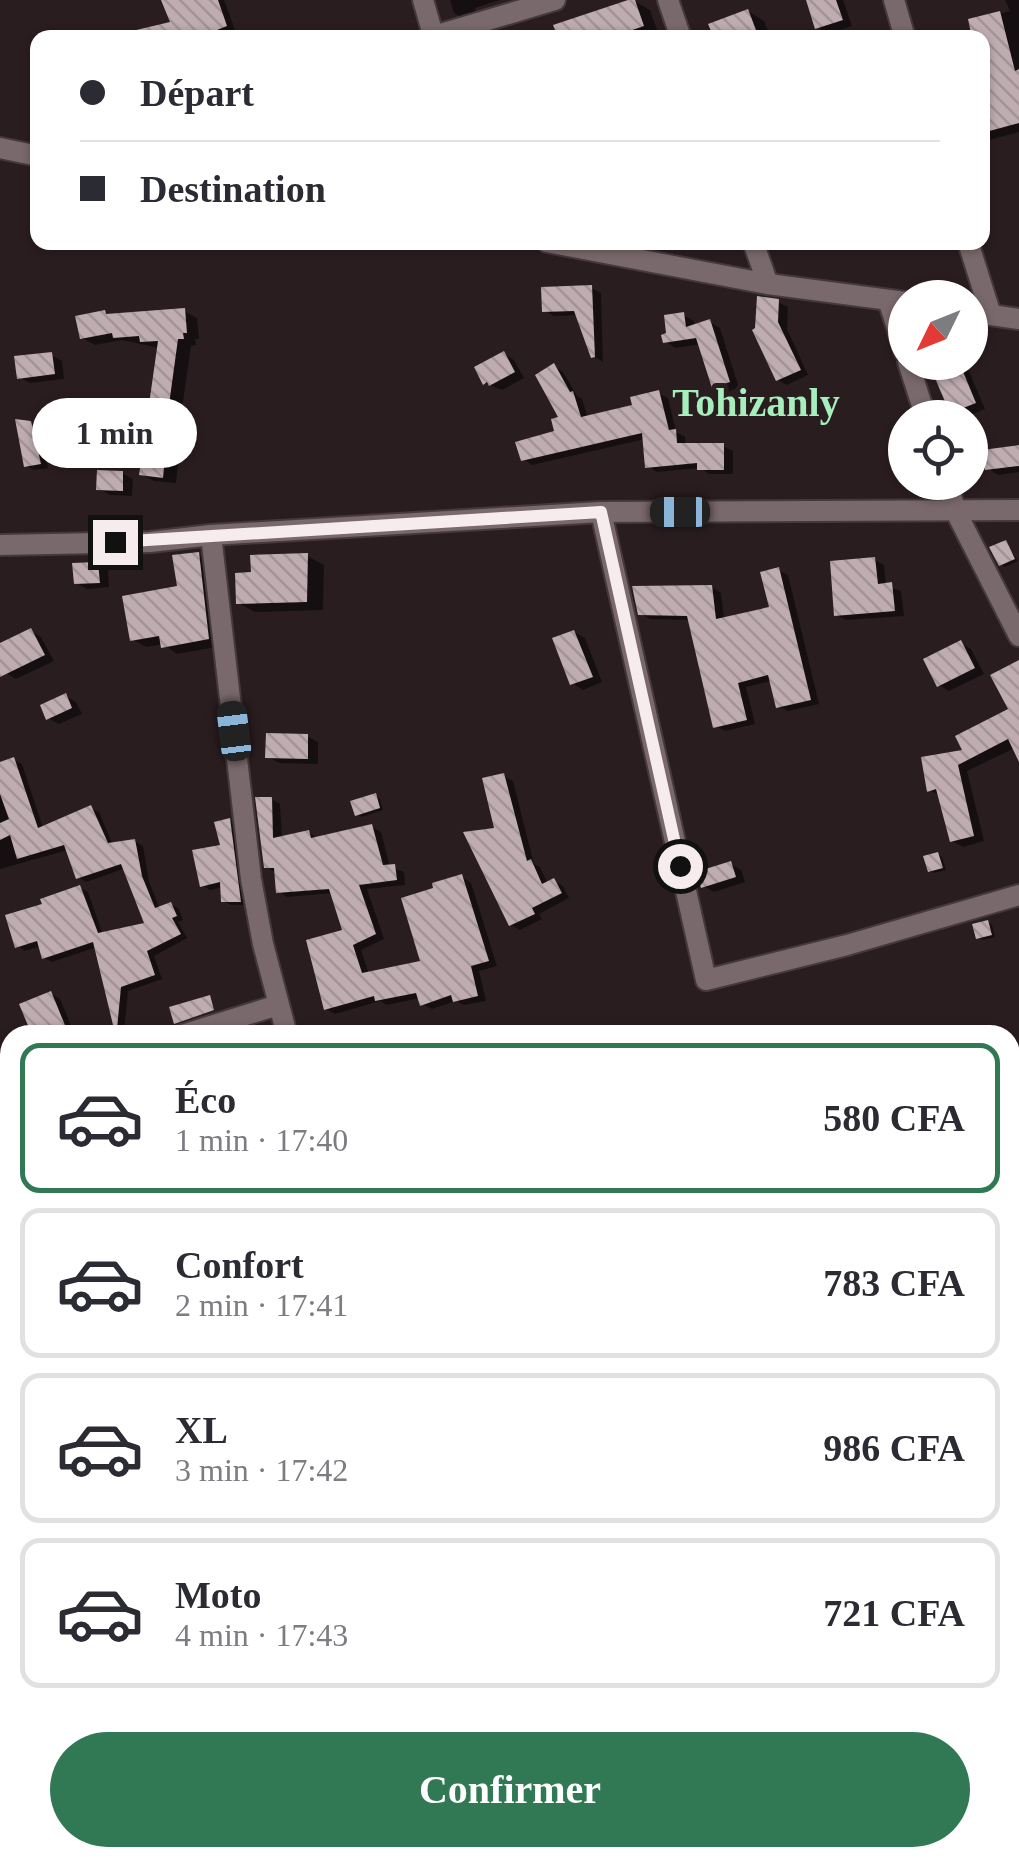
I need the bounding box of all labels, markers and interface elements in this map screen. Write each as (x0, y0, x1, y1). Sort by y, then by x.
text: Départ (140, 72, 254, 114)
text: Destination (140, 168, 326, 210)
north arrow (888, 280, 988, 380)
map controls (888, 280, 988, 500)
district label: Tohizanly (672, 380, 840, 425)
callout: 1 min (32, 397, 198, 467)
button: locate (888, 400, 988, 500)
text: 1 min (76, 415, 153, 451)
car (650, 497, 710, 527)
route end (93, 520, 138, 565)
car (215, 699, 253, 763)
route start (658, 844, 703, 889)
icon: car (55, 1073, 145, 1163)
text: Éco (175, 1079, 236, 1121)
text: 580 CFA (823, 1097, 965, 1139)
text: 1 min · 17:40 (175, 1122, 348, 1158)
icon: car (55, 1238, 145, 1328)
text: Confort (175, 1244, 304, 1286)
text: 783 CFA (823, 1262, 965, 1304)
text: 2 min · 17:41 (175, 1287, 348, 1323)
icon: car (55, 1403, 145, 1493)
text: XL (175, 1409, 228, 1451)
text: 986 CFA (823, 1427, 965, 1469)
text: 3 min · 17:42 (175, 1452, 348, 1488)
icon: car (55, 1568, 145, 1658)
text: Moto (175, 1574, 262, 1616)
text: 721 CFA (823, 1592, 965, 1634)
text: 4 min · 17:43 (175, 1617, 348, 1653)
button: Confirmer (50, 1732, 970, 1847)

